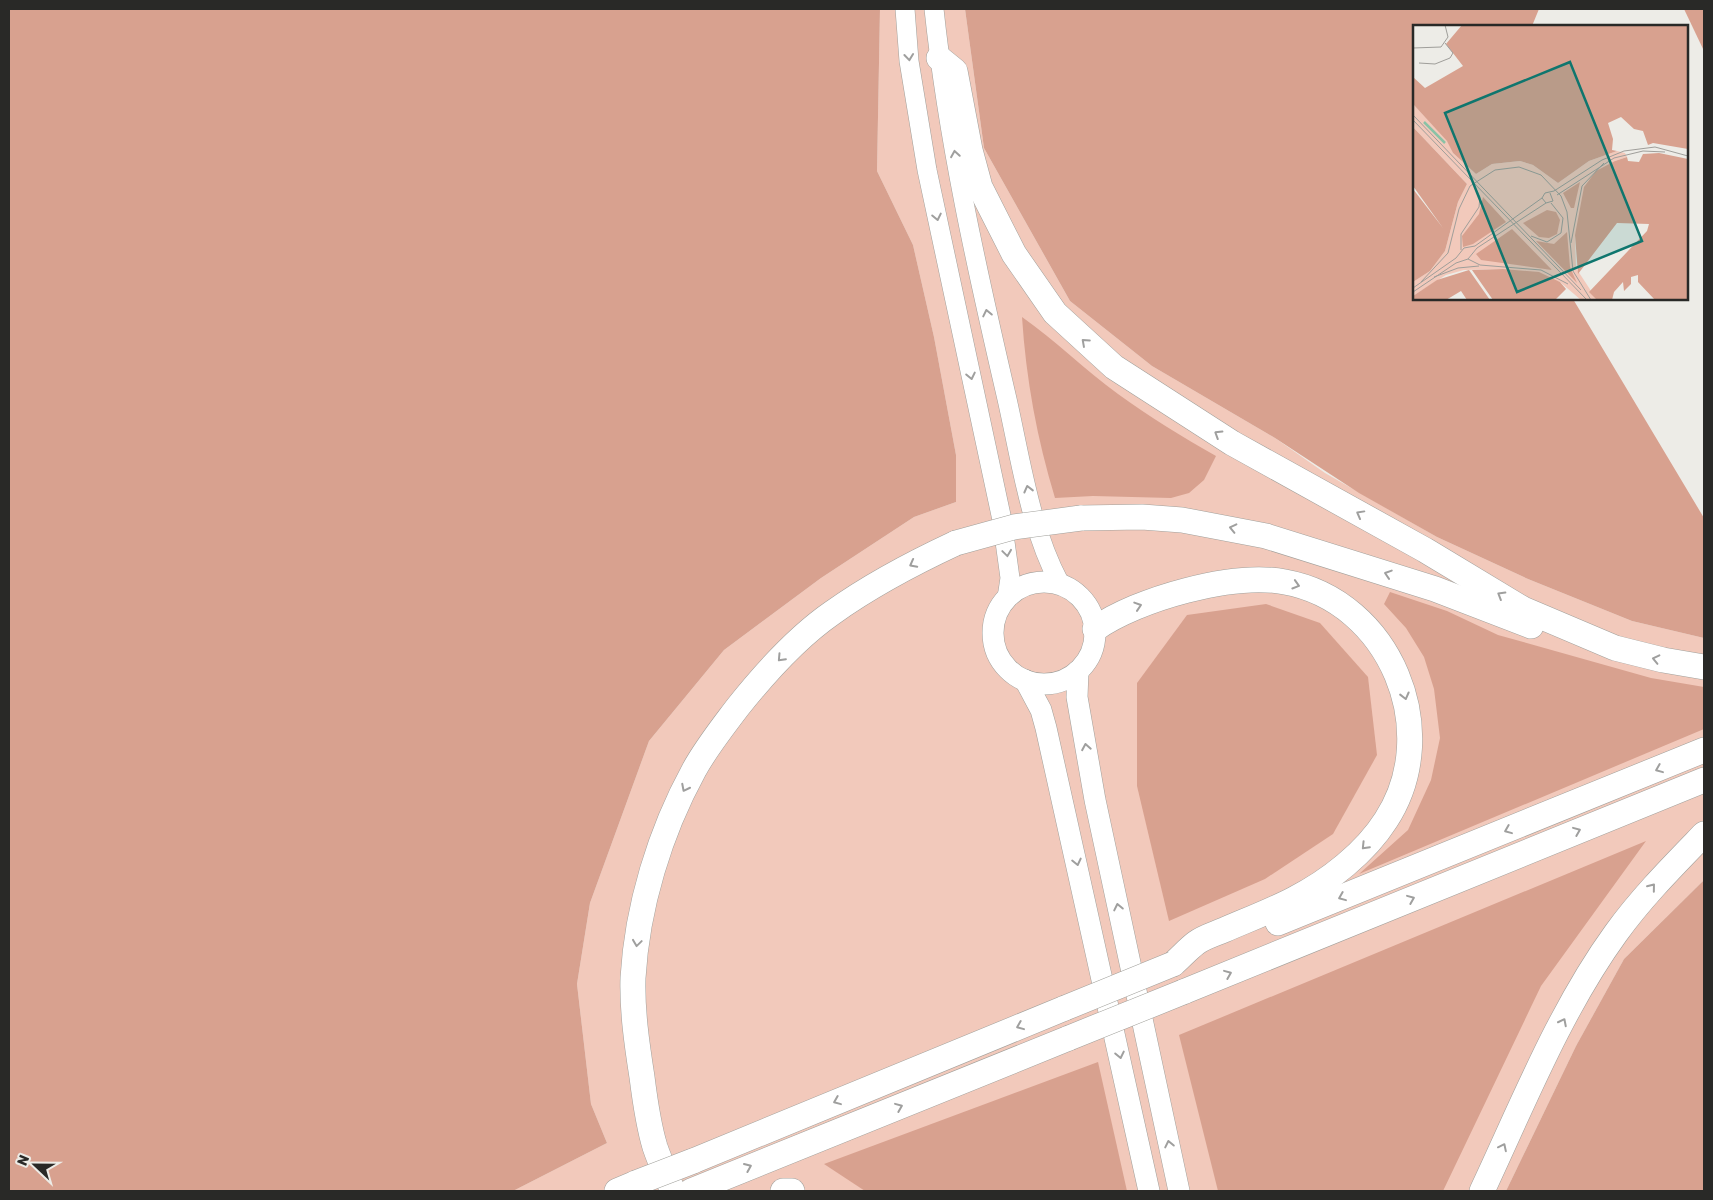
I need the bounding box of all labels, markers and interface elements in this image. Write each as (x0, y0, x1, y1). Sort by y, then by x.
inset map (1413, 25, 1688, 300)
one-way arrow (903, 54, 914, 62)
one-way arrow (950, 150, 961, 158)
one-way arrow (931, 213, 942, 222)
one-way arrow (983, 309, 993, 318)
one-way arrow (1082, 338, 1091, 347)
one-way arrow (965, 372, 976, 381)
one-way arrow (1215, 431, 1224, 441)
one-way arrow (1023, 484, 1034, 493)
one-way arrow (1356, 510, 1365, 520)
one-way arrow (1228, 524, 1237, 534)
one-way arrow (1001, 549, 1012, 557)
one-way arrow (909, 558, 918, 568)
one-way arrow (1385, 569, 1393, 579)
one-way arrow (1291, 579, 1300, 589)
one-way arrow (1497, 592, 1506, 602)
one-way arrow (1133, 602, 1141, 612)
one-way arrow (778, 653, 787, 662)
one-way arrow (1652, 654, 1661, 664)
one-way arrow (1399, 691, 1410, 700)
one-way arrow (1081, 743, 1091, 752)
one-way arrow (1655, 762, 1664, 773)
one-way arrow (681, 783, 691, 792)
one-way arrow (1505, 824, 1513, 834)
one-way arrow (1573, 827, 1581, 837)
one-way arrow (1362, 840, 1371, 849)
one-way arrow (1071, 858, 1082, 867)
one-way arrow (1647, 884, 1655, 893)
one-way arrow (1338, 892, 1346, 902)
one-way arrow (1406, 895, 1415, 906)
one-way arrow (1113, 902, 1124, 911)
one-way arrow (633, 939, 643, 947)
one-way arrow (1223, 969, 1232, 980)
one-way arrow (1557, 1019, 1567, 1028)
one-way arrow (1016, 1020, 1025, 1030)
one-way arrow (1114, 1051, 1124, 1060)
one-way arrow (833, 1095, 842, 1105)
one-way arrow (894, 1103, 903, 1113)
one-way arrow (1164, 1139, 1174, 1148)
north arrow (10, 1140, 60, 1190)
one-way arrow (1496, 1143, 1507, 1152)
text: N (14, 1152, 33, 1168)
one-way arrow (743, 1163, 752, 1174)

